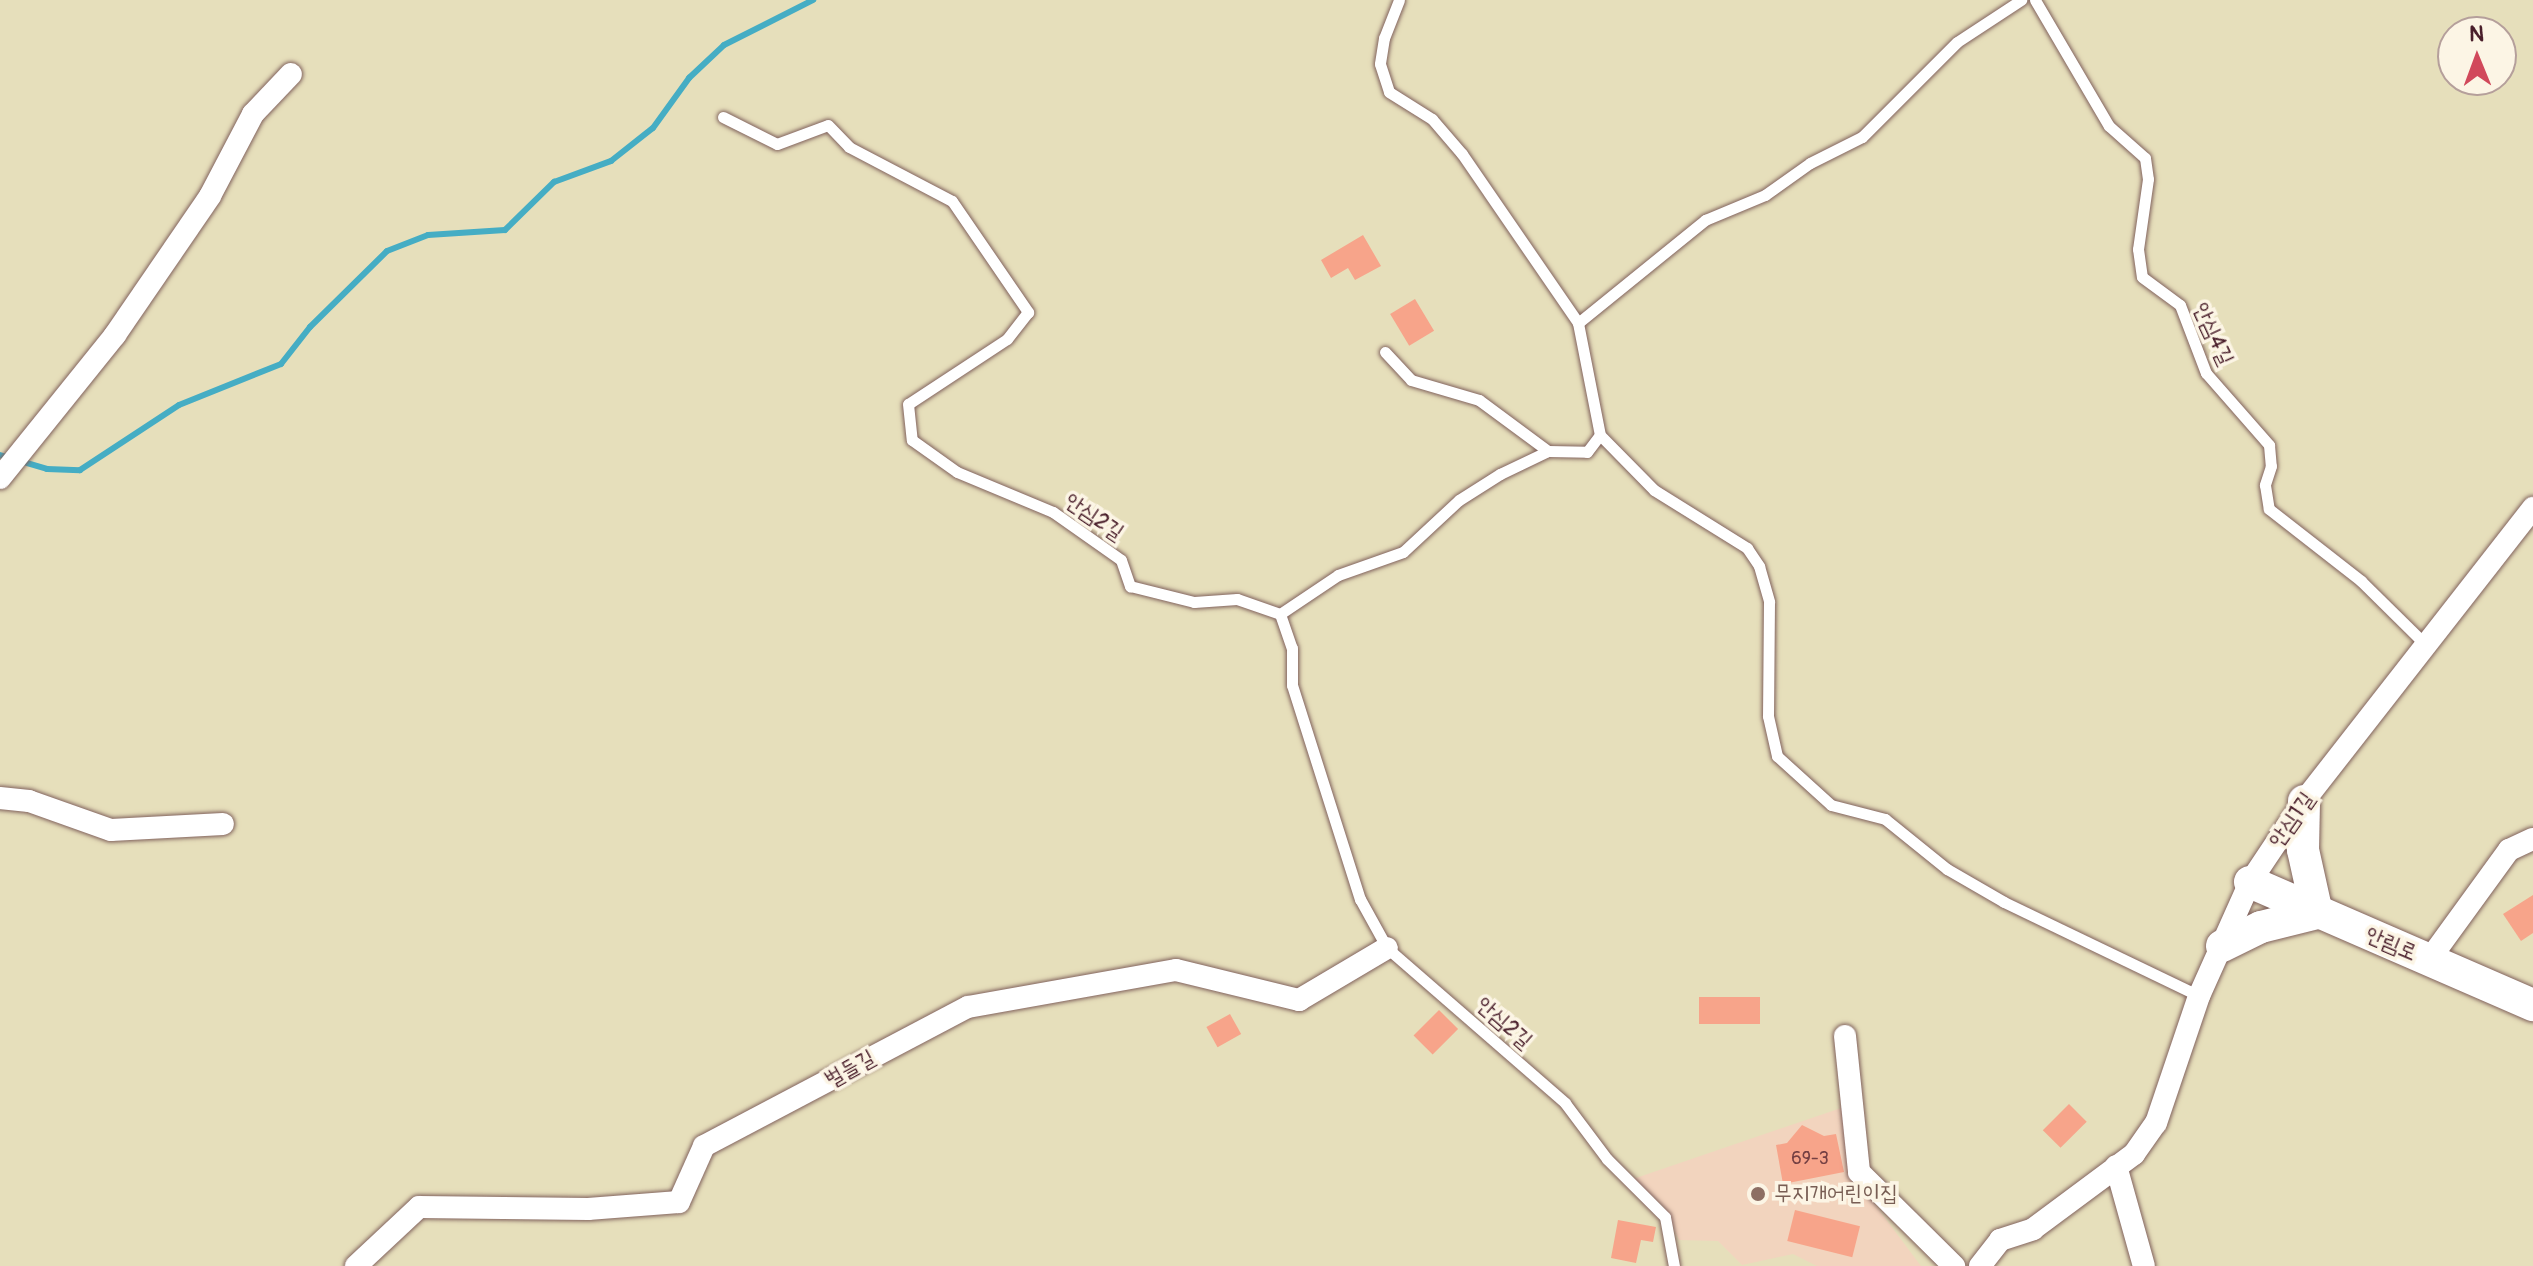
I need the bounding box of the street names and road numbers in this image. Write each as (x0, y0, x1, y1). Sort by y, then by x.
street label: 안심4길 (2187, 299, 2239, 369)
street label: 안심2길 (1060, 488, 1128, 546)
street label: 안심1길 (2263, 787, 2321, 853)
street label: 안림로 (2361, 921, 2421, 967)
street label: 안심2길 (1471, 992, 1537, 1054)
street label: 벌들길 (820, 1045, 880, 1093)

